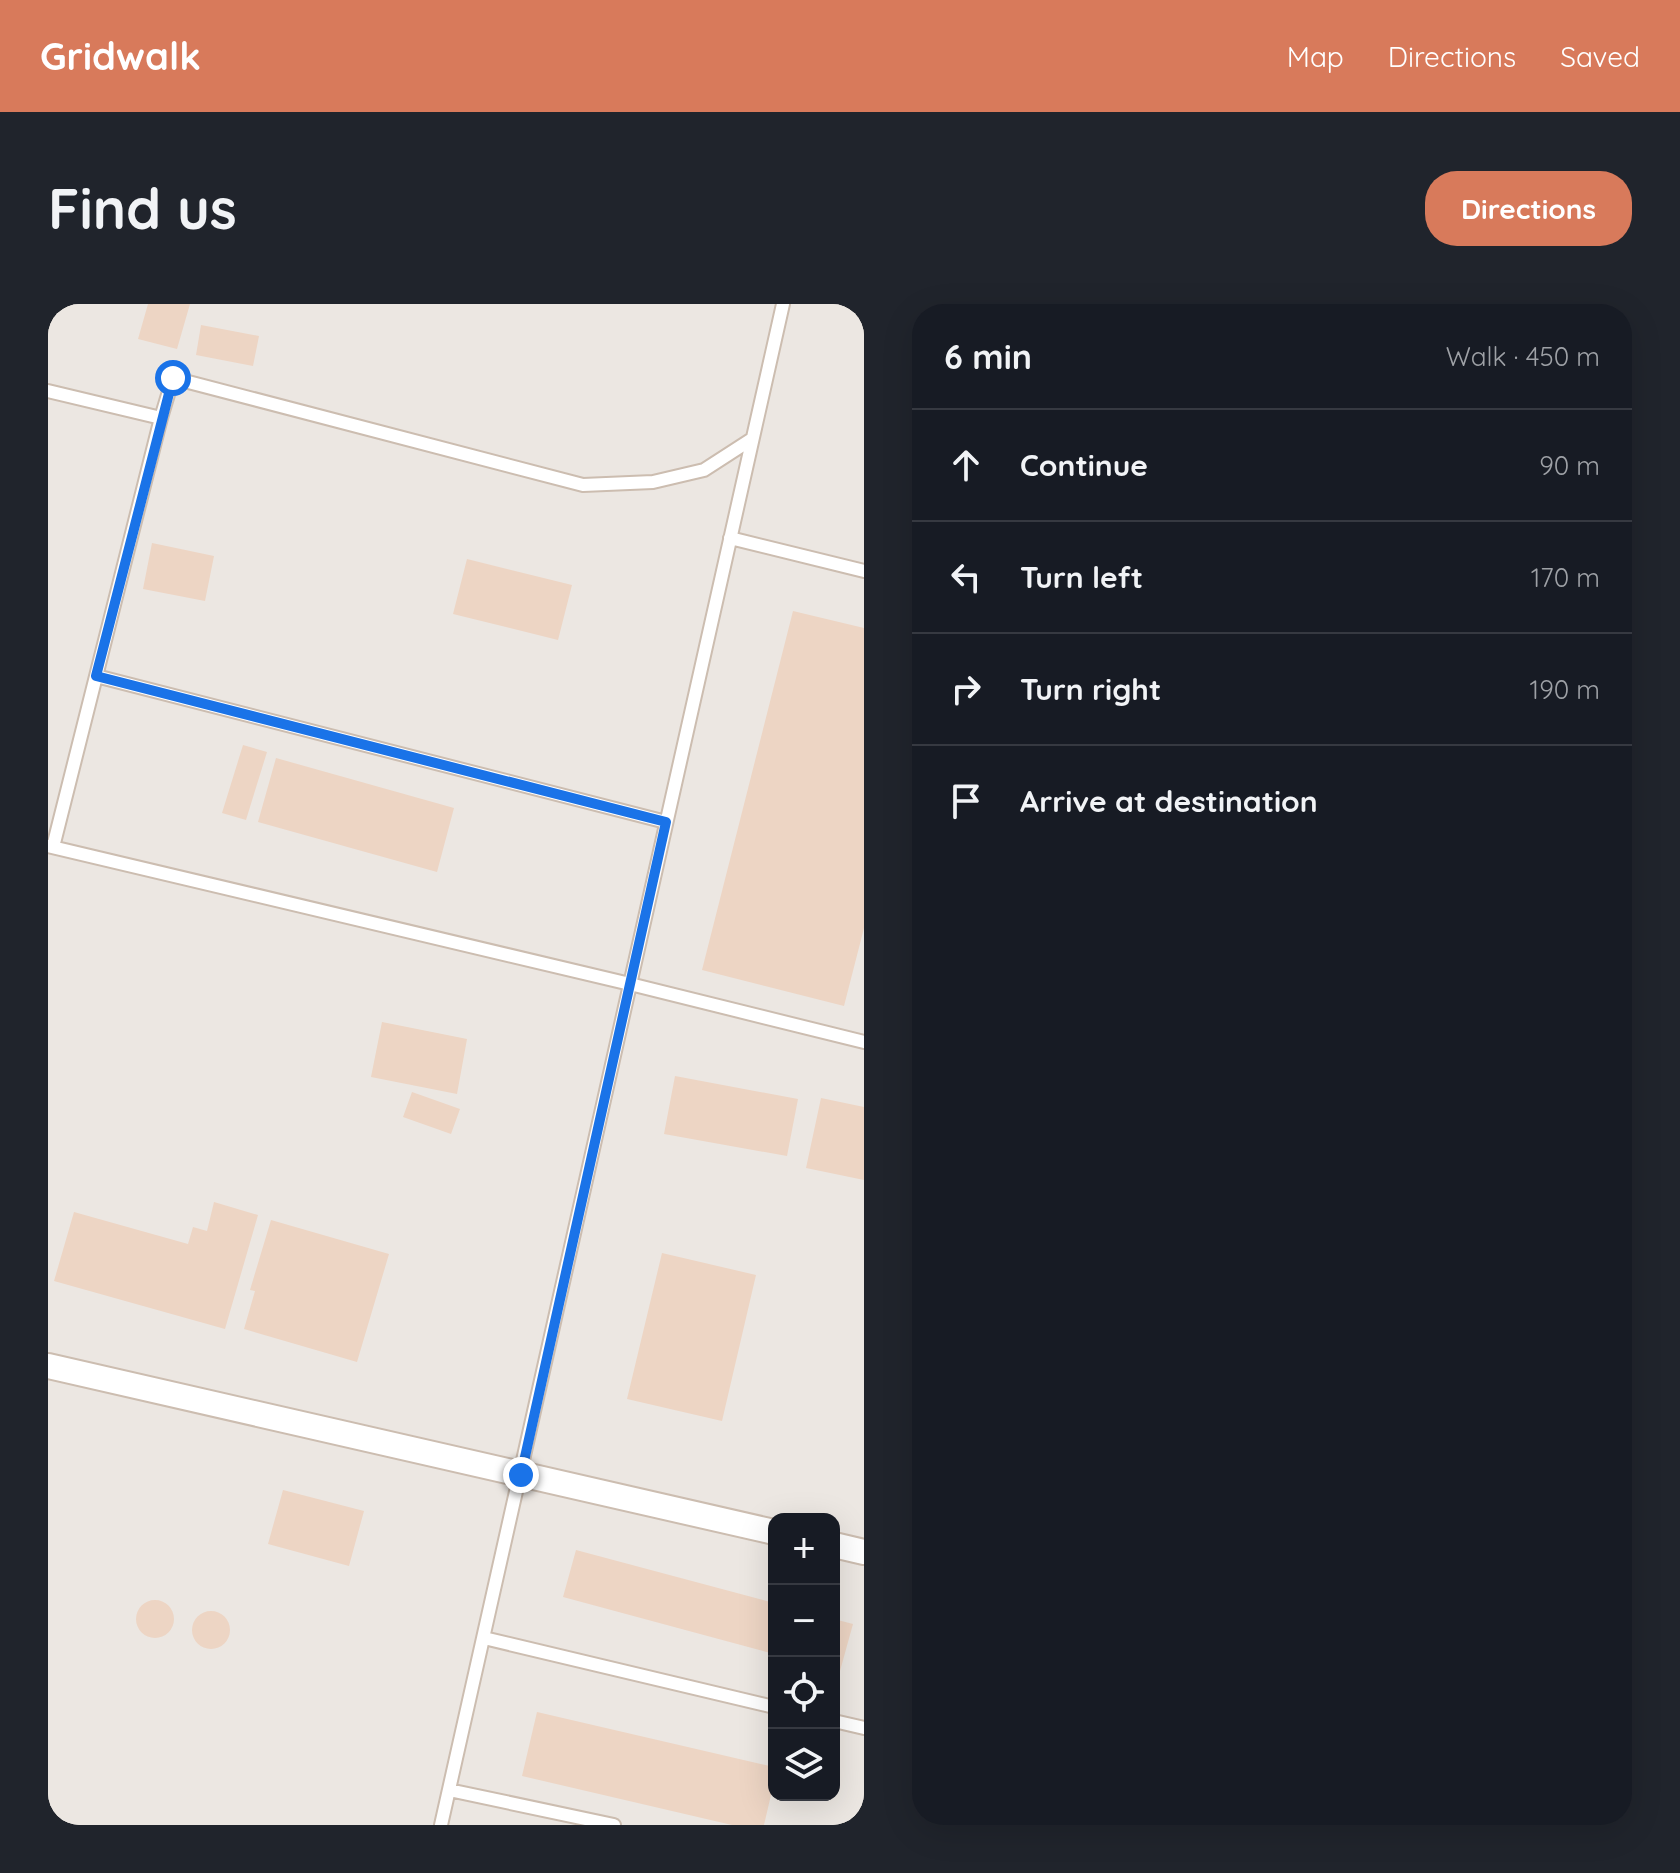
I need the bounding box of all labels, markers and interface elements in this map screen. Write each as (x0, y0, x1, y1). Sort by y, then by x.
text: Gridwalk (40, 32, 201, 80)
text: Map (1287, 39, 1344, 74)
text: Directions (1388, 39, 1516, 74)
text: Saved (1560, 39, 1640, 74)
button: Directions (1425, 171, 1632, 246)
text: Find us (48, 173, 237, 243)
text: 6 min (944, 335, 1032, 378)
text: Walk · 450 m (1446, 340, 1600, 373)
route start (155, 360, 191, 396)
icon: ahead (944, 443, 988, 487)
text: Continue (1020, 446, 1148, 484)
text: 90 m (1539, 449, 1600, 482)
icon: left (944, 555, 988, 599)
text: Turn left (1020, 558, 1143, 596)
text: 170 m (1531, 561, 1600, 594)
icon: right (944, 667, 988, 711)
text: Turn right (1020, 670, 1161, 708)
text: 190 m (1530, 673, 1600, 706)
icon: arrive (944, 779, 988, 823)
text: Arrive at destination (1020, 782, 1318, 820)
route end (503, 1457, 539, 1493)
map controls (768, 1513, 840, 1801)
button: + (768, 1513, 840, 1585)
button: − (768, 1585, 840, 1657)
button: locate (768, 1657, 840, 1729)
button: layers (768, 1729, 840, 1801)

